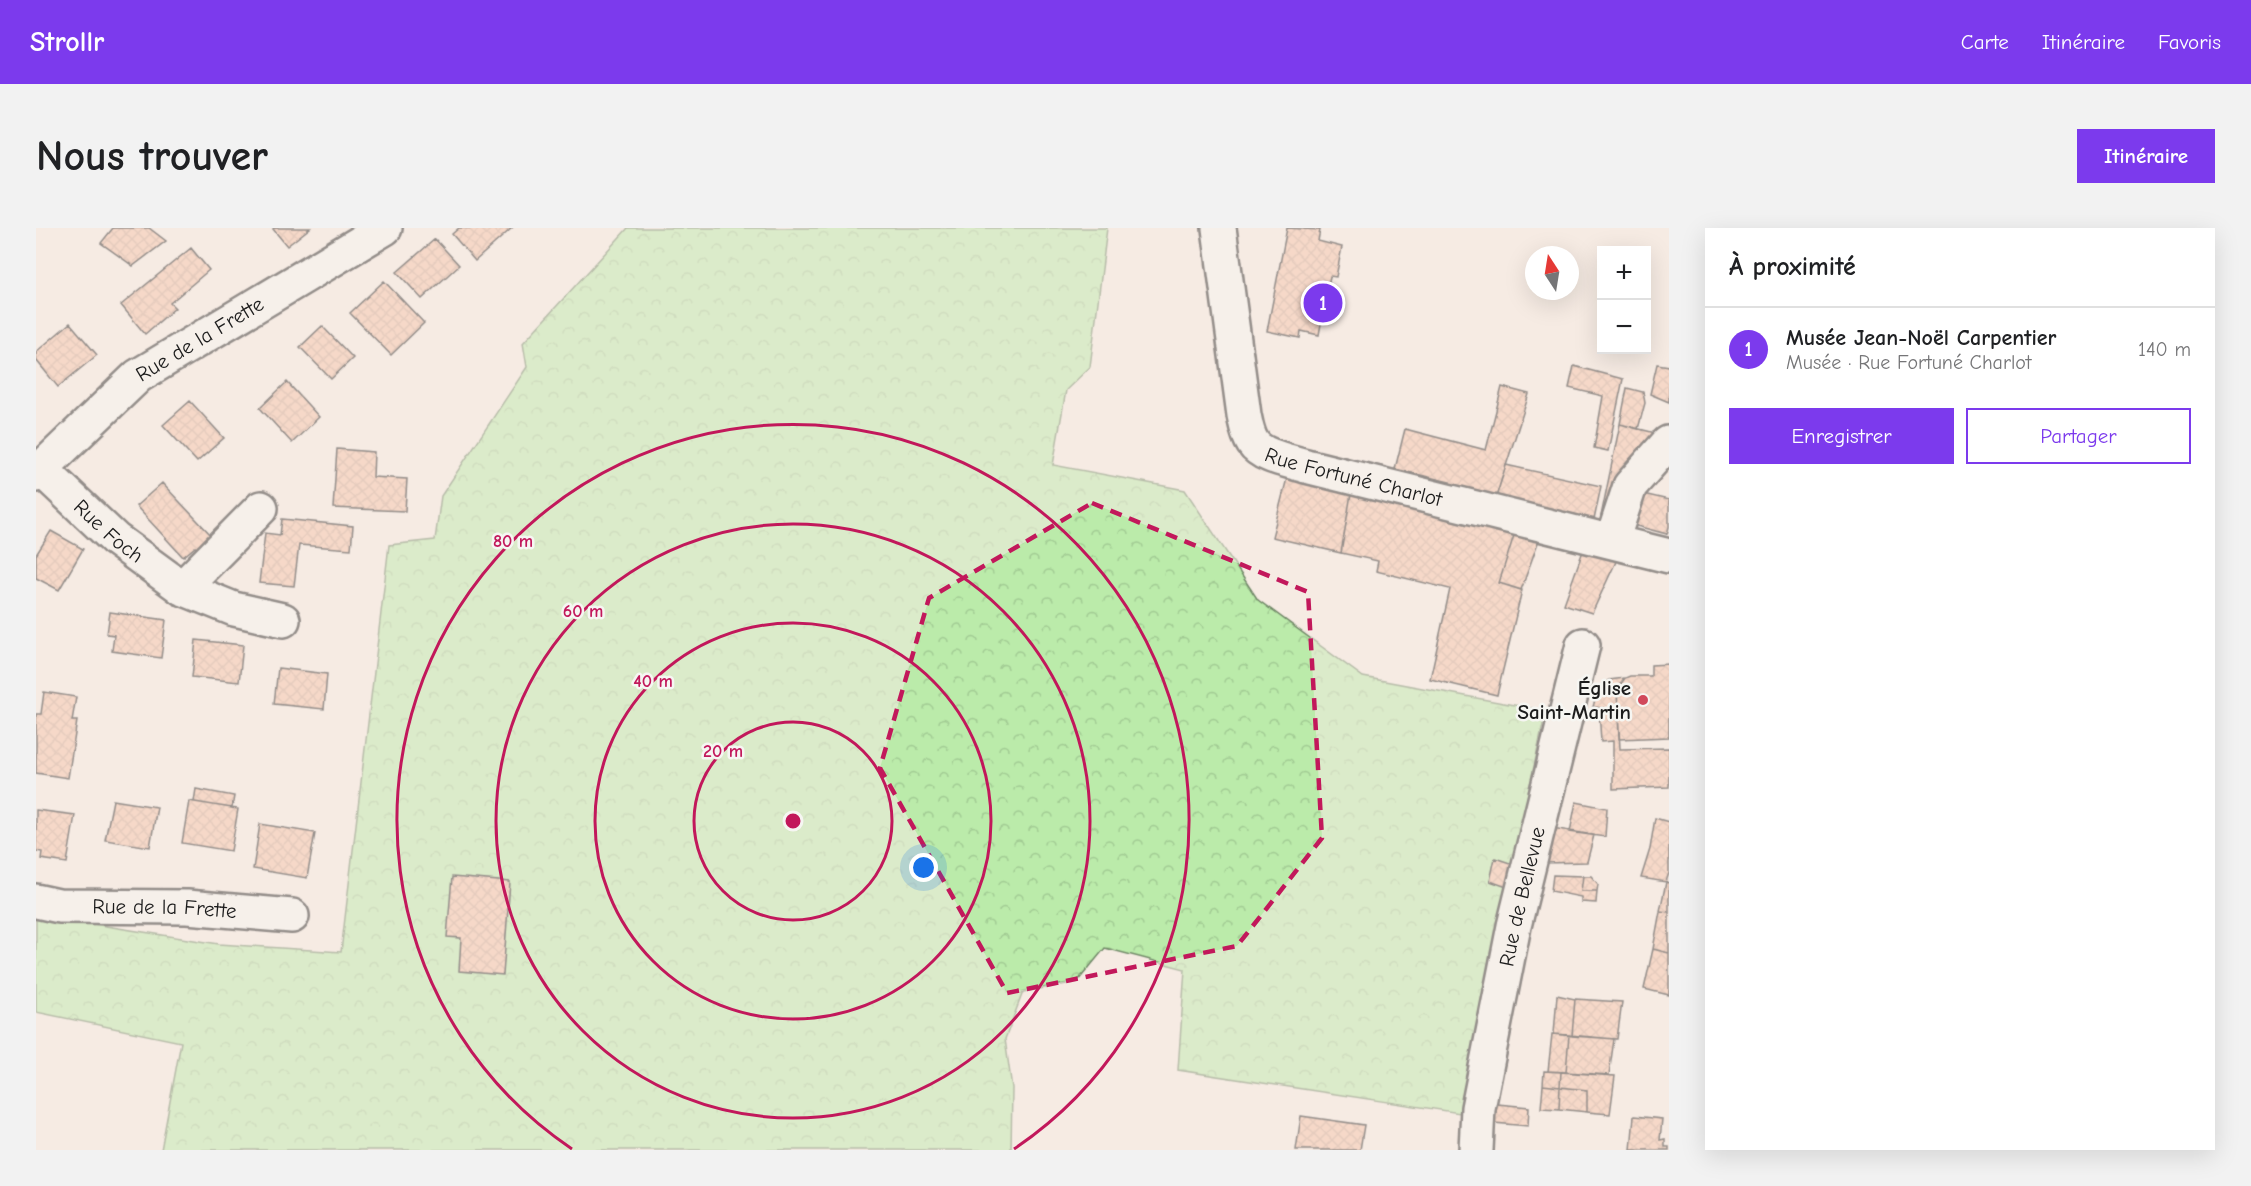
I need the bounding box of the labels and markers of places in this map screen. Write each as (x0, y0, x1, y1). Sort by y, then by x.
pin: 1 (1304, 280, 1342, 326)
place label: Église Saint-Martin (1517, 676, 1631, 724)
marker: Église Saint-Martin (1636, 693, 1650, 707)
centre of rings (783, 811, 803, 831)

